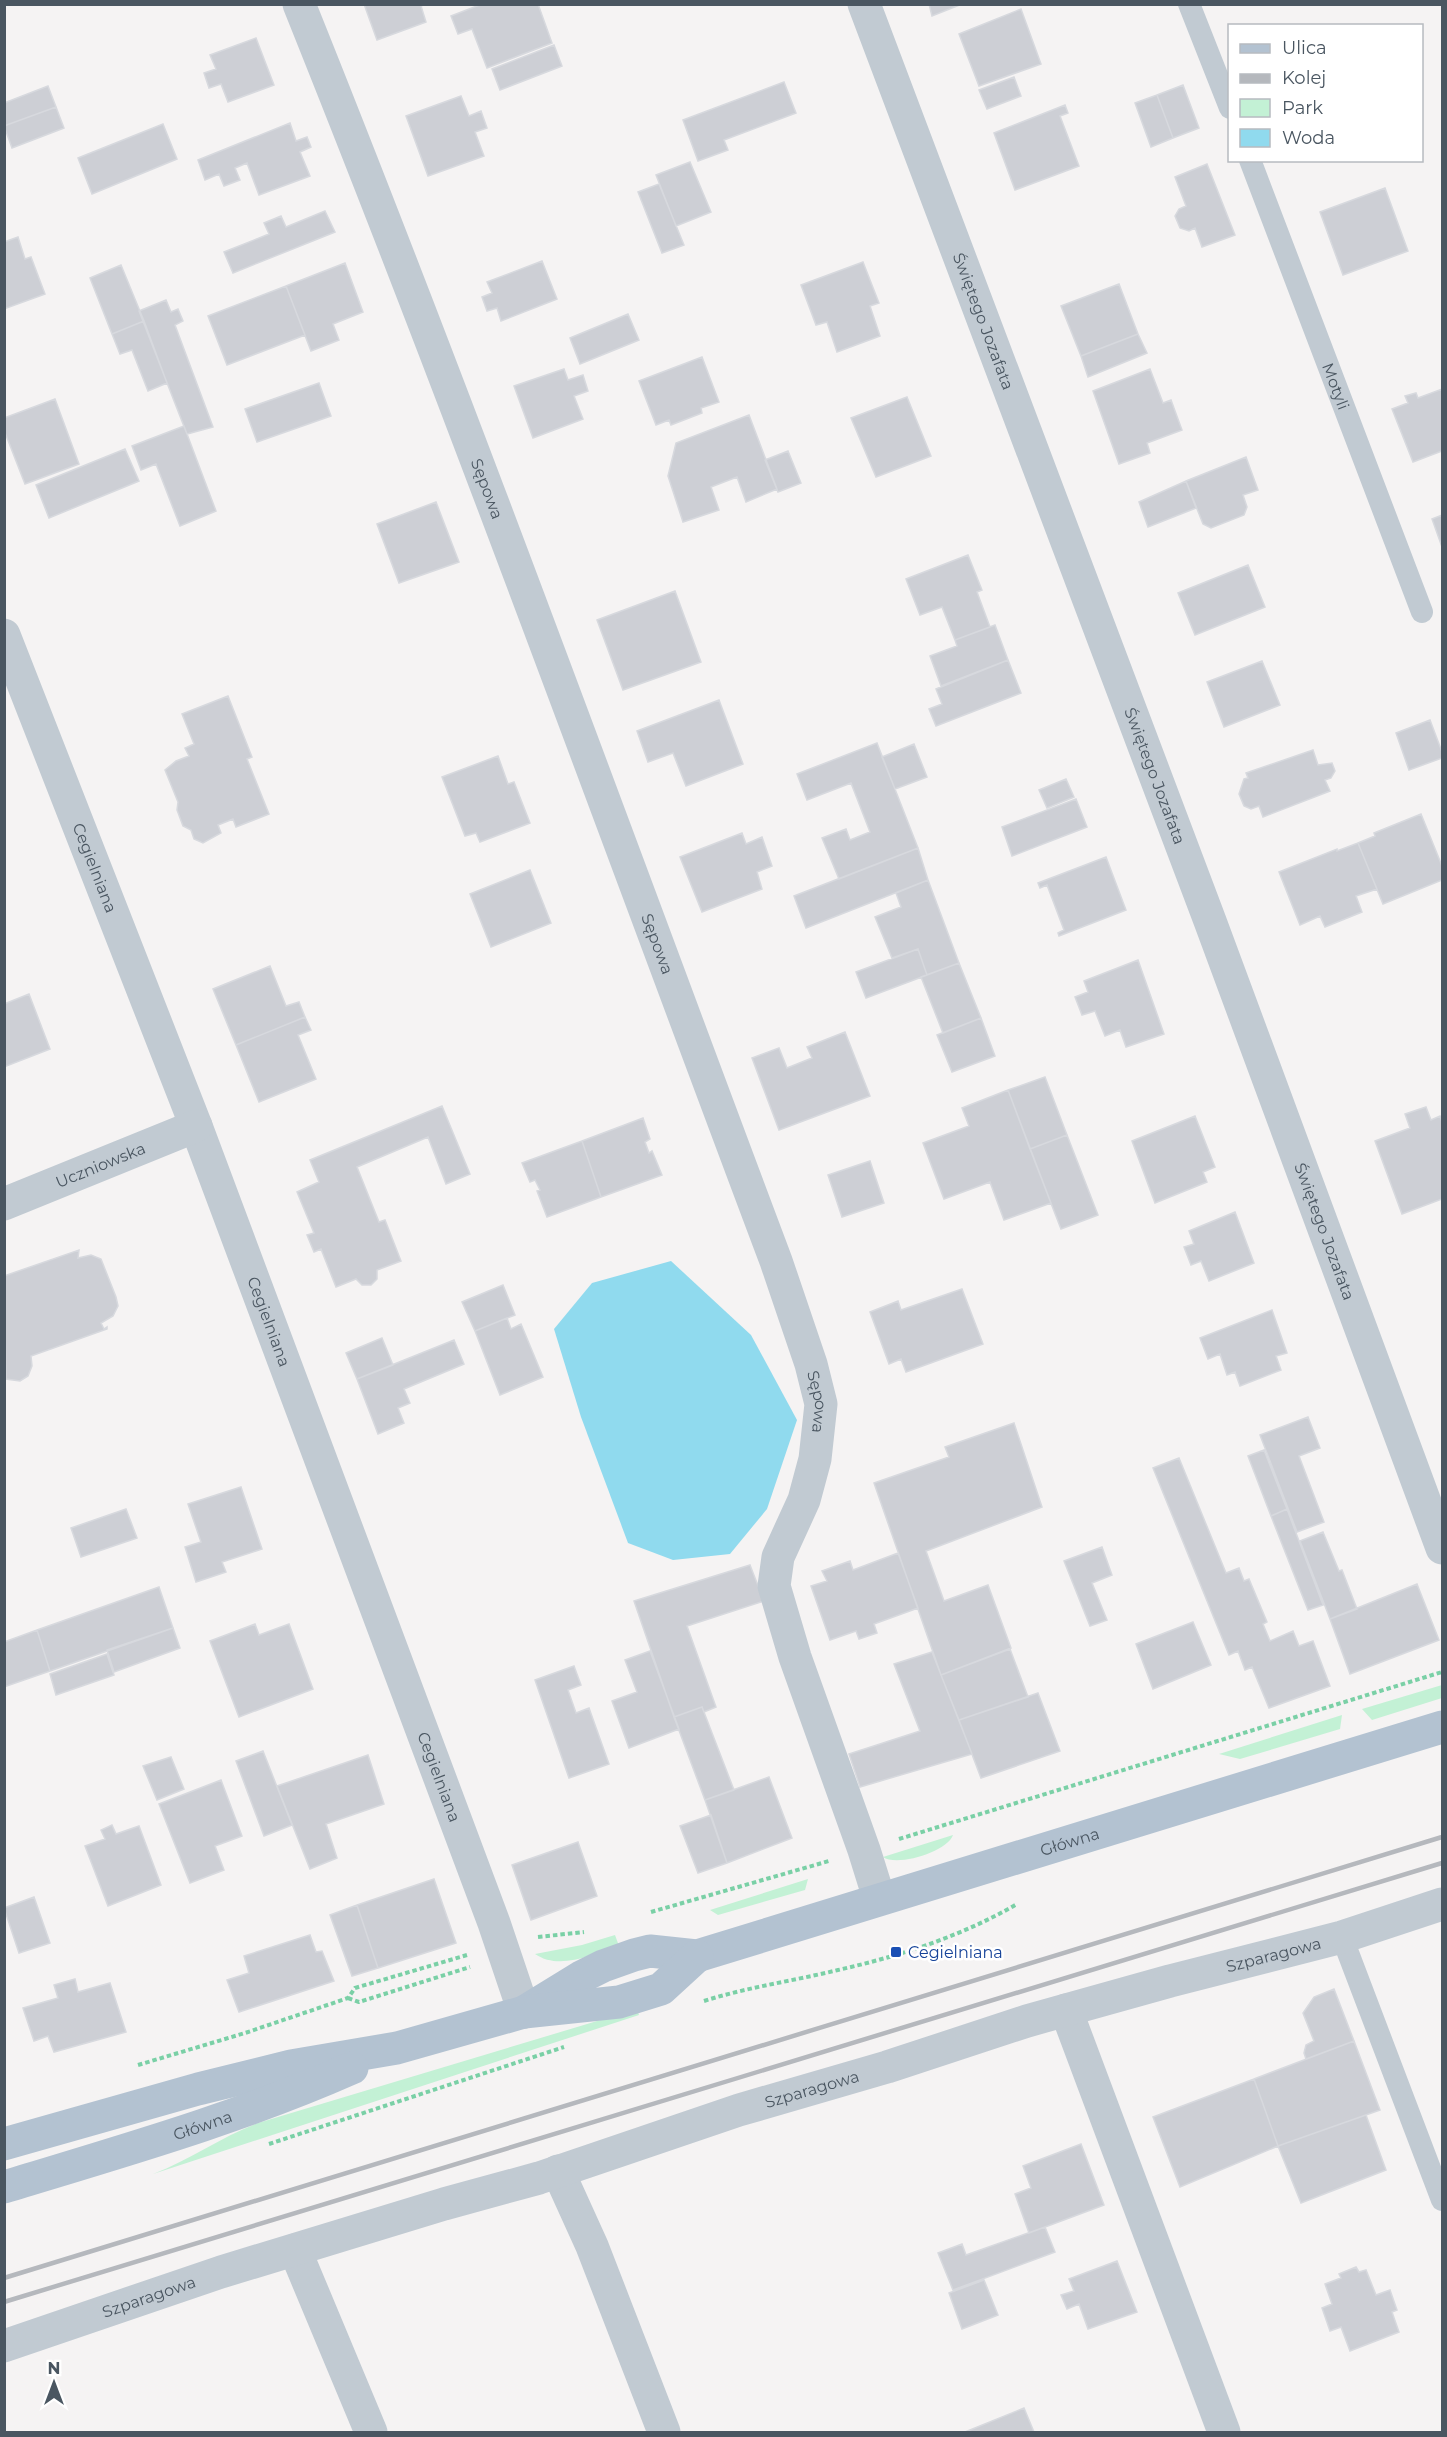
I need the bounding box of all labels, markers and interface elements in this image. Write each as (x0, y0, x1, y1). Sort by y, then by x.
legend (1228, 24, 1423, 162)
text: Ulica (1282, 37, 1327, 59)
text: Kolej (1282, 67, 1326, 89)
text: Park (1282, 97, 1323, 119)
text: Woda (1282, 127, 1335, 149)
street label: Świętego Jozafata (949, 250, 1018, 392)
street label: Motyli (1318, 360, 1353, 412)
street label: Sępowa (467, 456, 507, 522)
street label: Świętego Jozafata (1120, 705, 1189, 847)
street label: Cegielniana (68, 820, 121, 916)
street label: Sępowa (637, 911, 677, 977)
street label: Uczniowska (53, 1139, 148, 1192)
street label: Świętego Jozafata (1290, 1160, 1358, 1303)
street label: Cegielniana (243, 1274, 294, 1369)
street label: Sępowa (803, 1369, 830, 1434)
street label: Cegielniana (413, 1729, 464, 1825)
street label: Główna (1038, 1824, 1102, 1860)
street label: Szparagowa (1224, 1934, 1323, 1976)
place label: Cegielniana (908, 1943, 1003, 1962)
marker: Cegielniana (889, 1945, 903, 1959)
street label: Szparagowa (763, 2067, 861, 2112)
street label: Główna (171, 2107, 235, 2144)
street label: Szparagowa (100, 2272, 198, 2322)
north arrow (24, 2353, 84, 2413)
text: N (48, 2359, 60, 2378)

